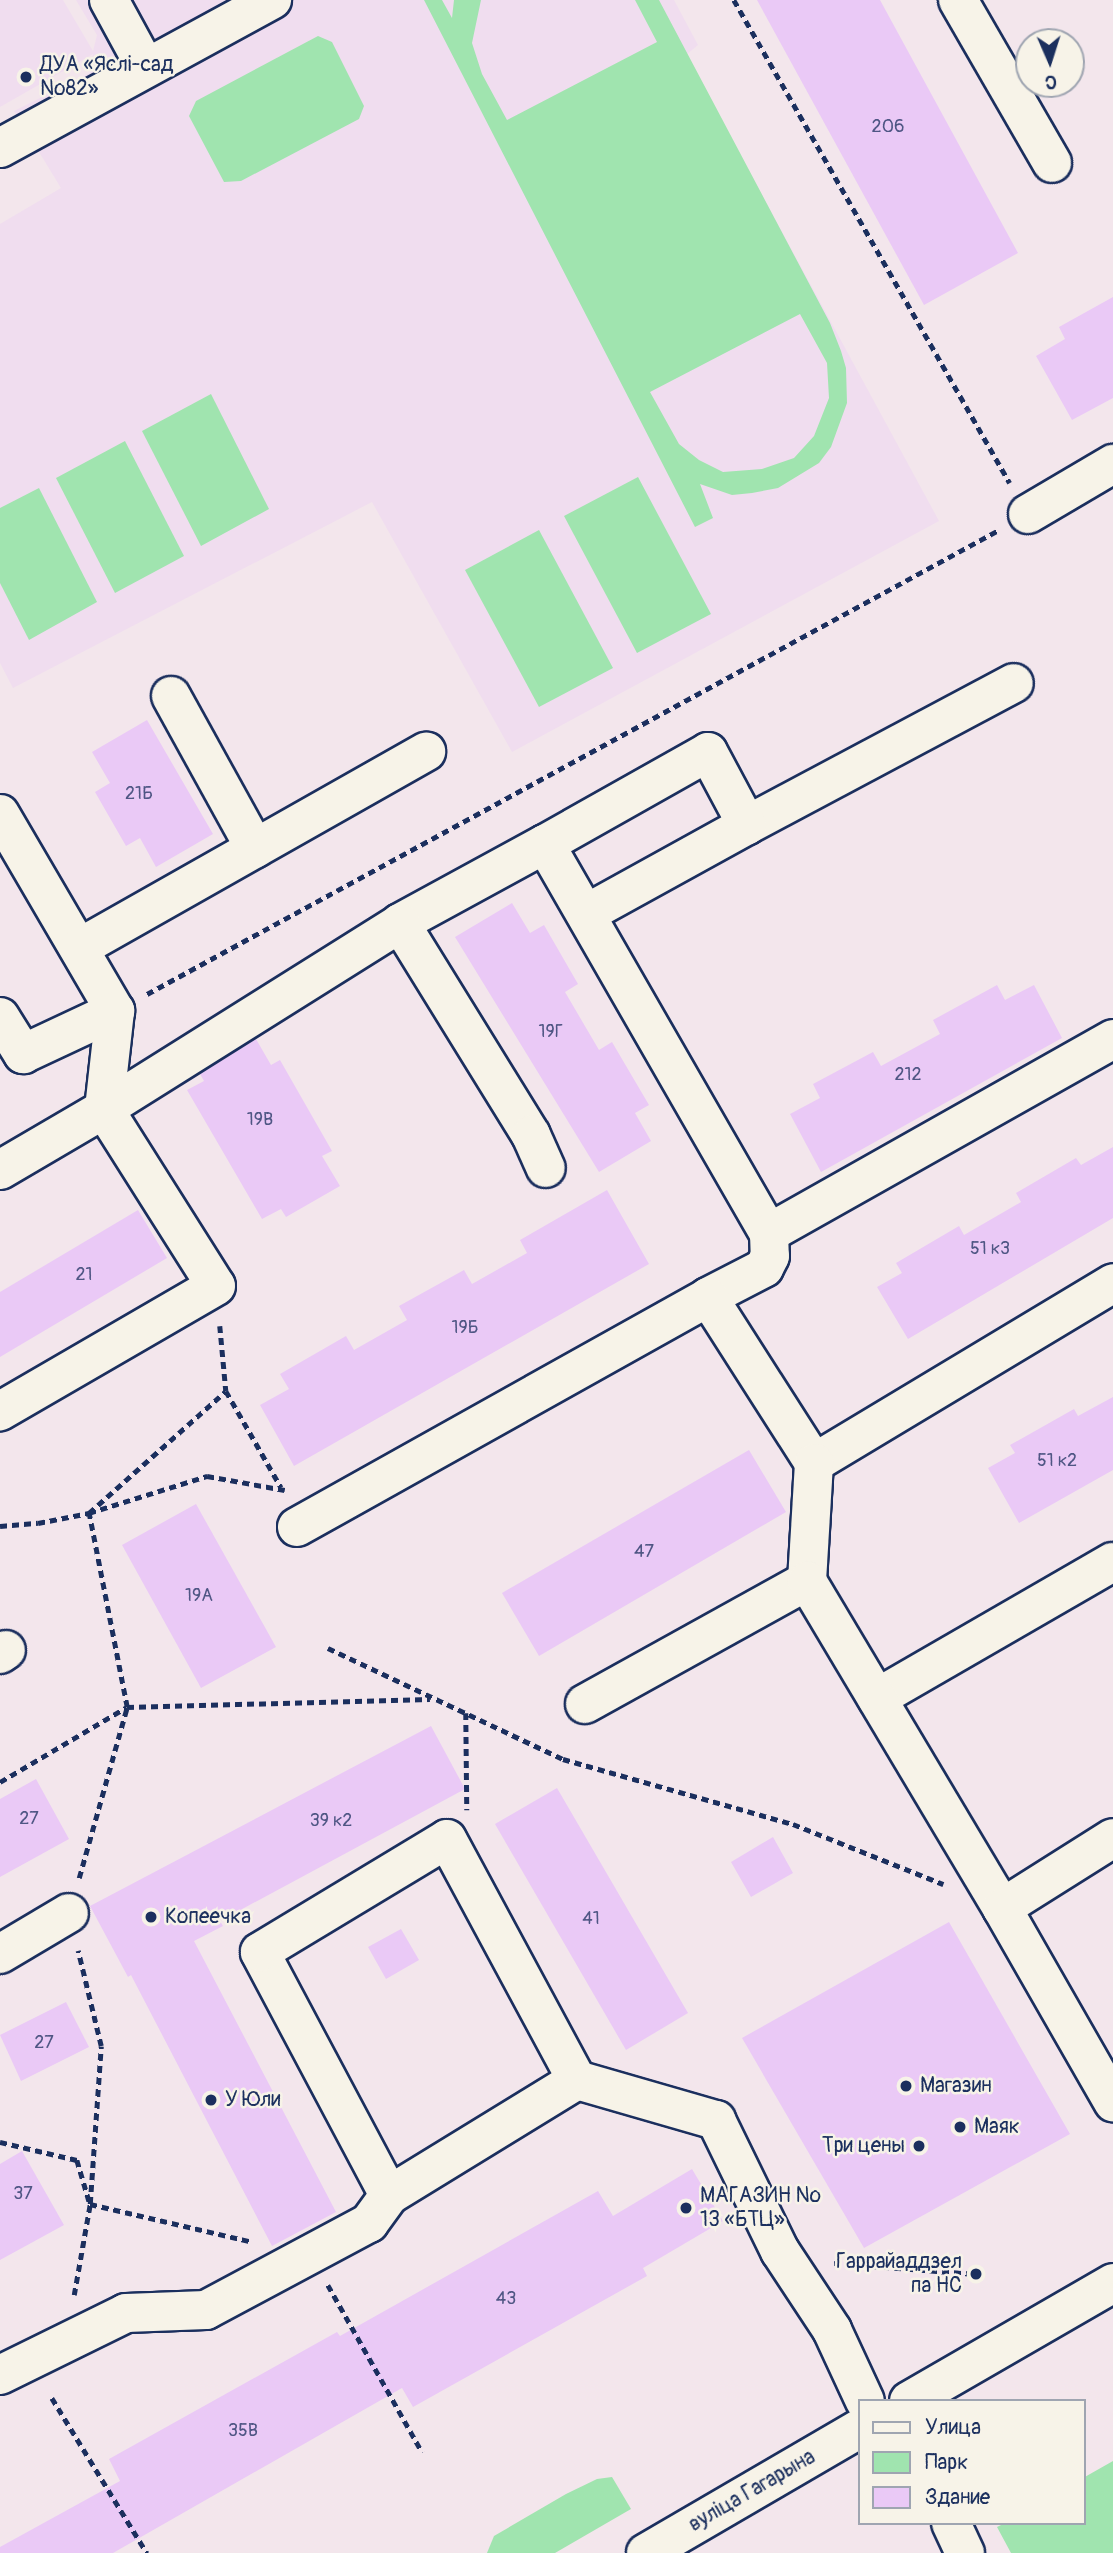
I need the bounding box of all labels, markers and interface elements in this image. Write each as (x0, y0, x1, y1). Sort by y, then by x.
north arrow (1015, 28, 1085, 98)
place label: ДУА «Яслі-сад №82» (40, 52, 173, 102)
marker: ДУА «Яслі-сад №82» (18, 69, 34, 85)
text: С (1045, 70, 1057, 94)
house number: 206 (872, 116, 904, 138)
house number: 21Б (125, 783, 153, 805)
house number: 19Г (539, 1021, 563, 1043)
house number: 212 (894, 1064, 922, 1086)
house number: 19В (247, 1109, 273, 1131)
house number: 51 к3 (970, 1238, 1010, 1260)
house number: 21 (75, 1264, 93, 1286)
house number: 19Б (451, 1317, 479, 1339)
house number: 51 к2 (1037, 1450, 1077, 1472)
house number: 47 (634, 1541, 654, 1563)
house number: 19А (185, 1585, 213, 1607)
house number: 27 (19, 1808, 39, 1830)
house number: 39 к2 (310, 1810, 352, 1832)
place label: Копеечка (165, 1904, 251, 1930)
house number: 41 (582, 1908, 600, 1930)
marker: Копеечка (143, 1909, 159, 1925)
house number: 27 (34, 2032, 54, 2054)
place label: Магазин (920, 2073, 992, 2099)
marker: Магазин (898, 2078, 914, 2094)
place label: У Юли (225, 2087, 281, 2113)
marker: У Юли (203, 2092, 219, 2108)
place label: Маяк (974, 2114, 1020, 2140)
marker: Маяк (952, 2119, 968, 2135)
place label: Три цены (822, 2133, 905, 2159)
marker: Три цены (911, 2138, 927, 2154)
house number: 37 (13, 2183, 33, 2205)
place label: МАГАЗИН № 13 «БТЦ» (700, 2183, 821, 2233)
marker: МАГАЗИН № 13 «БТЦ» (678, 2200, 694, 2216)
place label: Гаррайаддзел па НС (836, 2249, 962, 2299)
marker: Гаррайаддзел па НС (968, 2266, 984, 2282)
house number: 43 (496, 2288, 516, 2310)
legend (858, 2399, 1085, 2525)
text: Улица (925, 2414, 981, 2441)
house number: 35В (228, 2420, 258, 2442)
street label: вуліца Гагарына (684, 2445, 820, 2537)
text: Парк (925, 2449, 968, 2476)
text: Здание (925, 2484, 990, 2511)

